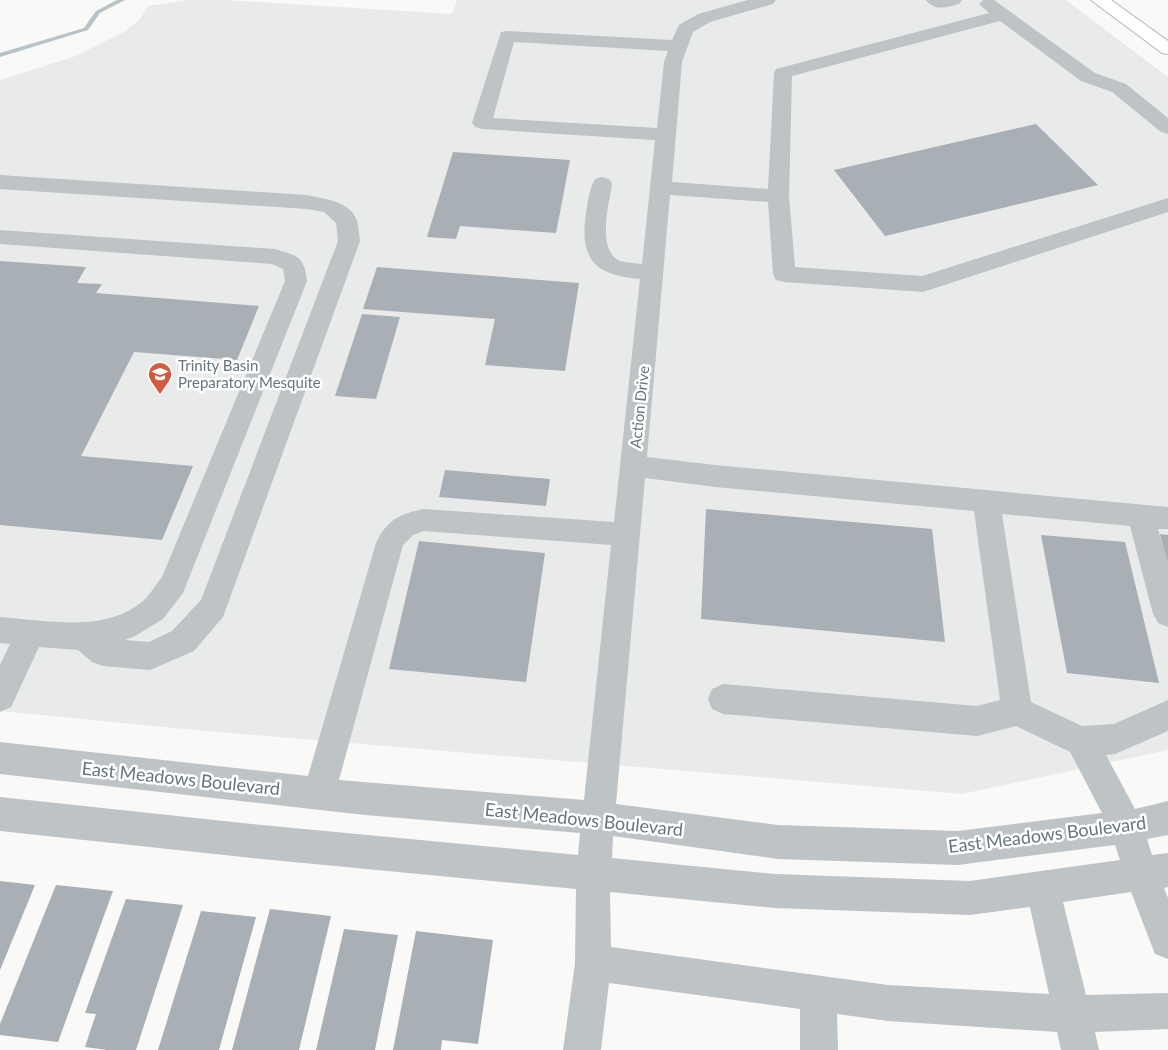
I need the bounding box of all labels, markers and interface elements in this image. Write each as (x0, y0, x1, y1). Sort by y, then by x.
place label: Trinity Basin Preparatory Mesquite (178, 356, 321, 391)
school or university icon: Trinity Basin Preparatory Mesquite (147, 361, 173, 395)
street label: Action Drive (626, 365, 652, 449)
street label: East Meadows Boulevard (81, 757, 281, 799)
street label: East Meadows Boulevard (484, 798, 684, 840)
street label: East Meadows Boulevard (947, 811, 1147, 857)

